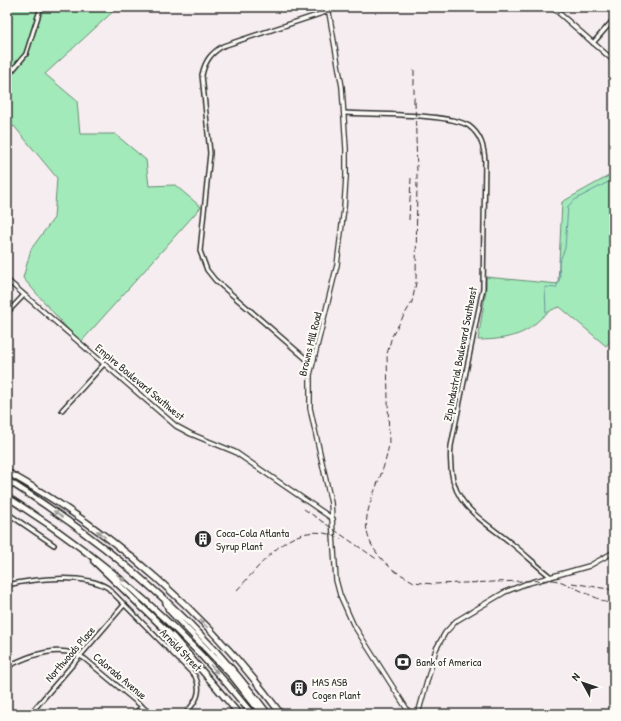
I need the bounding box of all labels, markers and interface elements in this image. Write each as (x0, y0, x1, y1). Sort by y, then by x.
street label: Zip Industrial Boulevard Southeast (440, 285, 480, 422)
street label: Browns Mill Road (295, 310, 325, 377)
street label: Empire Boulevard Southwest (93, 341, 188, 423)
one-way arrow (53, 510, 64, 518)
place label: Coca-Cola Atlanta Syrup Plant (216, 526, 290, 553)
building icon: Coca-Cola Atlanta Syrup Plant (193, 529, 213, 549)
one-way arrow (95, 530, 106, 538)
one-way arrow (116, 574, 126, 583)
one-way arrow (200, 620, 209, 629)
street label: Northwoods Place (42, 623, 98, 685)
street label: Arnold Street (157, 626, 205, 675)
street label: Colorado Avenue (90, 650, 150, 703)
bank icon: Bank of America (393, 652, 413, 672)
place label: Bank of America (416, 655, 482, 669)
one-way arrow (210, 663, 219, 674)
north arrow (563, 663, 603, 703)
text: N (568, 670, 583, 683)
place label: MAS ASB Cogen Plant (312, 675, 361, 702)
building icon: MAS ASB Cogen Plant (289, 678, 309, 698)

